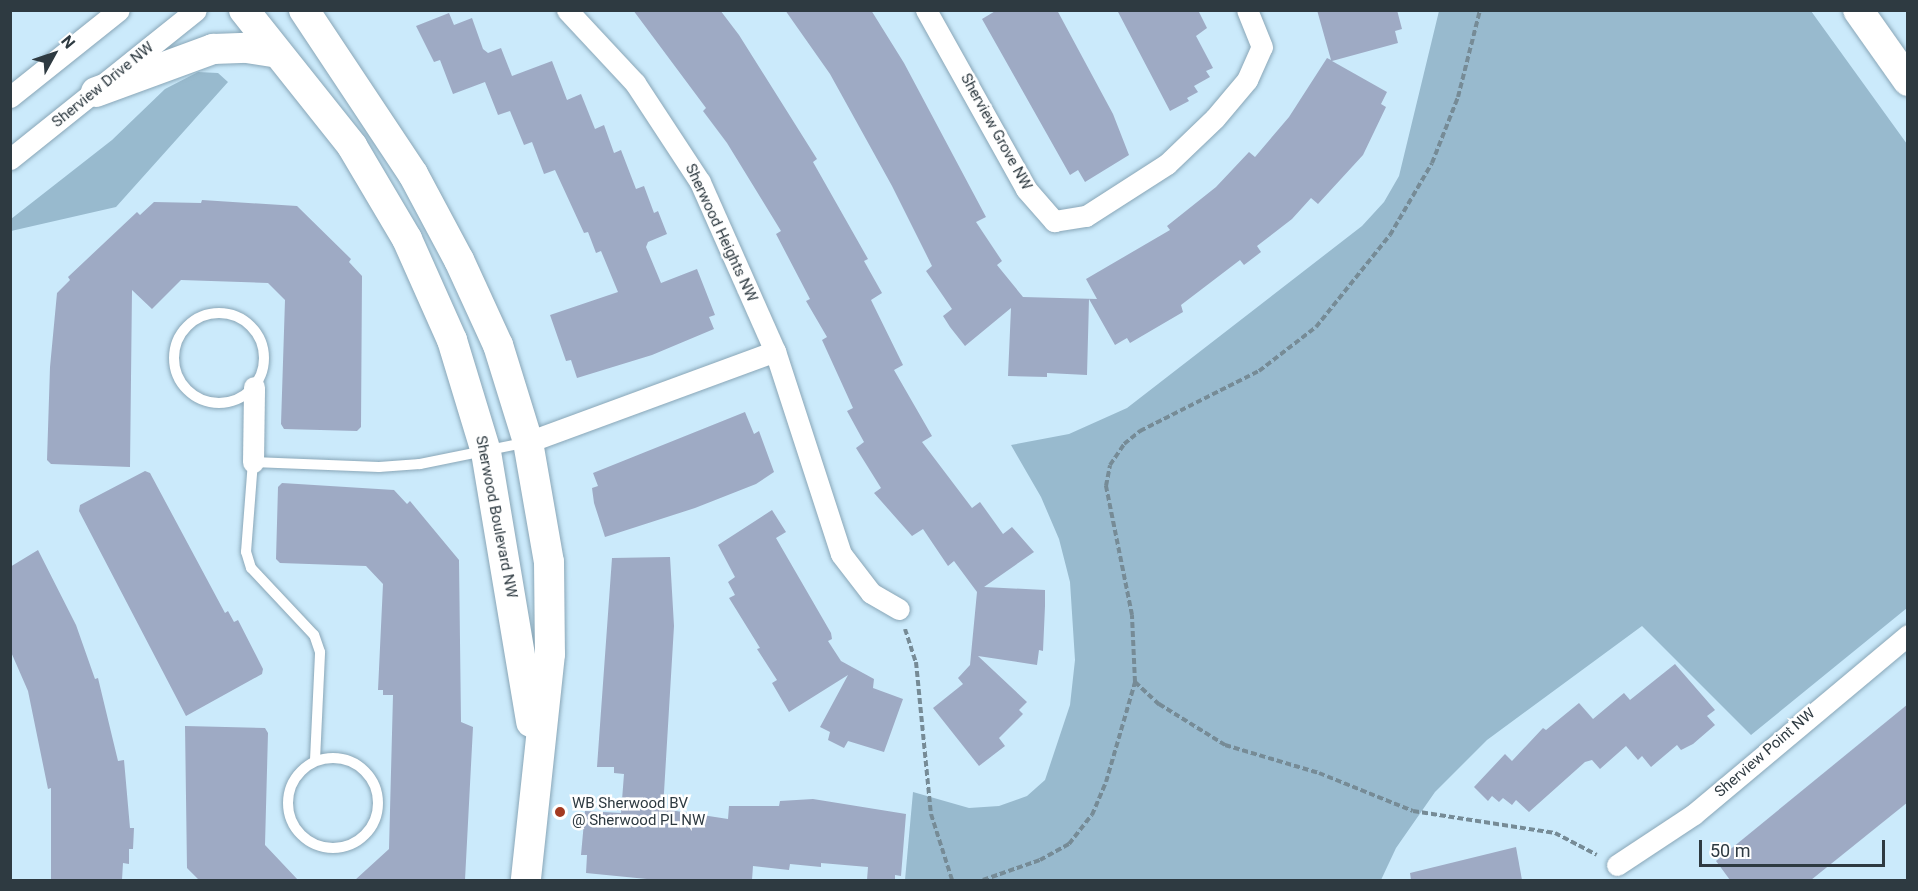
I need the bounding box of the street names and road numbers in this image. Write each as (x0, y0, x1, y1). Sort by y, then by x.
street label: Sherview Drive NW (49, 38, 157, 132)
street label: Sherview Grove NW (956, 71, 1036, 193)
street label: Sherwood Heights NW (681, 161, 761, 305)
street label: Sherwood Boulevard NW (471, 434, 521, 600)
street label: Sherview Point NW (1711, 705, 1819, 801)

